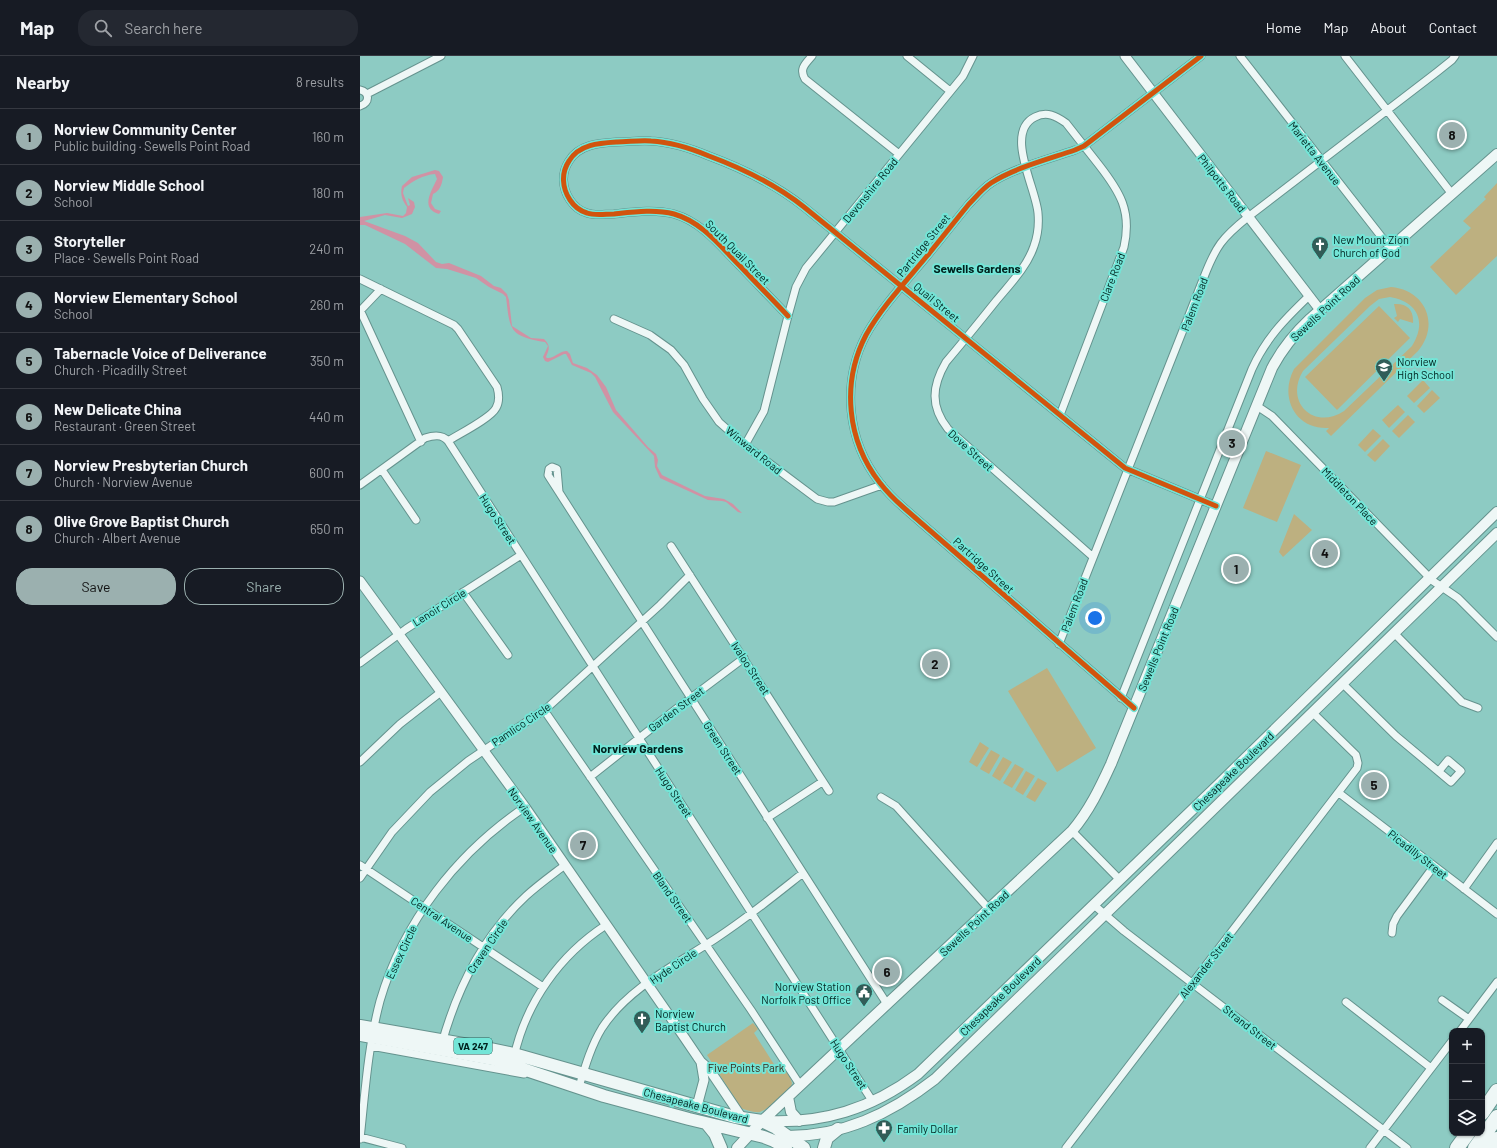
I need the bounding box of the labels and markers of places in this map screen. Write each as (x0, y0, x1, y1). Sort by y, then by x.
pin: 8 (1439, 120, 1465, 150)
place label: New Mount Zion Church of God (1333, 233, 1409, 259)
church icon: New Mount Zion Church of God (1310, 235, 1330, 260)
place label: Norview High School (1397, 355, 1454, 381)
school or university icon: Norview High School (1374, 357, 1394, 382)
pin: 3 (1219, 428, 1245, 458)
pin: 4 (1312, 538, 1338, 568)
pin: 1 (1223, 554, 1249, 584)
pin: 2 (922, 649, 948, 679)
pin: 5 (1361, 770, 1387, 800)
pin: 7 (570, 830, 596, 860)
pin: 6 (874, 957, 900, 987)
place label: Norview Station Norfolk Post Office (761, 980, 851, 1006)
public building icon: Norview Station Norfolk Post Office (854, 982, 874, 1007)
place label: Norview Baptist Church (655, 1007, 726, 1033)
church icon: Norview Baptist Church (632, 1009, 652, 1034)
pharmacy icon: Family Dollar (874, 1118, 894, 1143)
place label: Family Dollar (897, 1122, 958, 1135)

